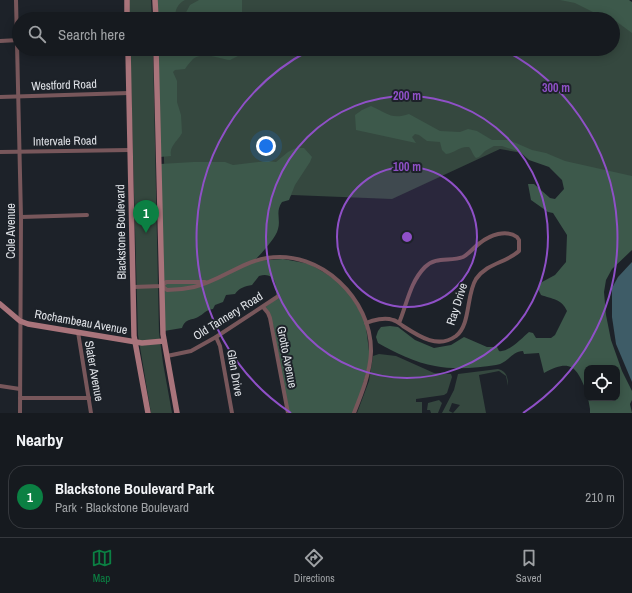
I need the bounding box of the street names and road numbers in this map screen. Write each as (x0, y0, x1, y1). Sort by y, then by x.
street label: Westford Road (31, 76, 97, 94)
street label: Intervale Road (33, 132, 97, 150)
street label: Blackstone Boulevard (112, 184, 130, 280)
street label: Cole Avenue (3, 203, 19, 259)
street label: Ray Drive (443, 281, 471, 327)
street label: Old Tannery Road (190, 288, 266, 344)
street label: Rochambeau Avenue (33, 306, 129, 338)
street label: Grotto Avenue (273, 325, 301, 389)
street label: Slater Avenue (81, 340, 107, 402)
street label: Glen Drive (223, 348, 247, 398)

